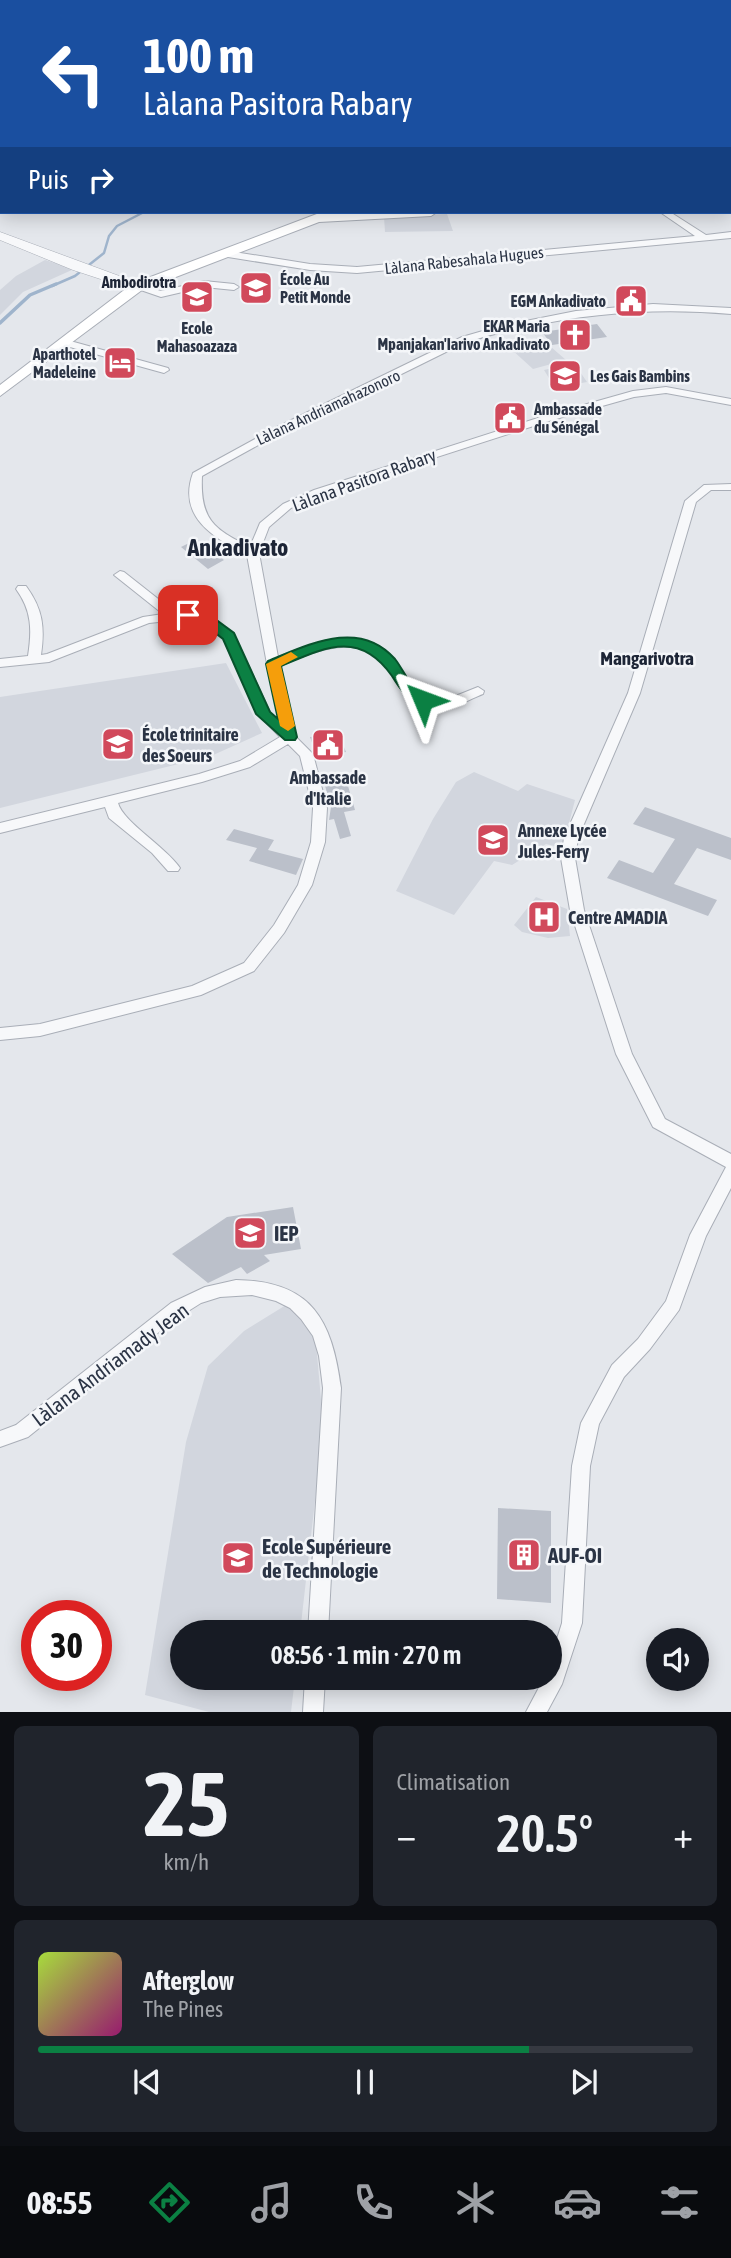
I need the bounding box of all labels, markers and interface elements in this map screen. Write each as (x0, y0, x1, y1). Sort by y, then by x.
text: 100 m (143, 27, 254, 83)
icon: left (28, 28, 119, 119)
text: Làlana Pasitora Rabary (143, 85, 413, 122)
icon: right (82, 161, 120, 199)
text: Puis (28, 165, 68, 195)
street label: Làlana Rabesahala Hugues (384, 243, 545, 278)
school or university icon: École Au Petit Monde (237, 269, 275, 307)
place label: École Au Petit Monde (280, 270, 351, 306)
district label: Ambodirotra (101, 273, 176, 291)
school or university icon: Ecole Mahasoazaza (178, 278, 216, 316)
public building icon: EGM Ankadivato (612, 282, 650, 320)
place label: EGM Ankadivato (511, 292, 606, 310)
church icon: EKAR Maria Mpanjakan'Iarivo Ankadivato (556, 316, 594, 354)
place label: EKAR Maria Mpanjakan'Iarivo Ankadivato (378, 317, 550, 353)
place label: Ecole Mahasoazaza (157, 319, 237, 355)
hotel icon: Aparthotel Madeleine (101, 344, 139, 382)
place label: Aparthotel Madeleine (32, 345, 97, 381)
school or university icon: Les Gais Bambins (546, 357, 584, 395)
street label: Làlana Andriamahazonoro (253, 366, 403, 448)
place label: Les Gais Bambins (590, 367, 690, 385)
public building icon: Ambassade du Sénégal (491, 399, 529, 437)
place label: Ambassade du Sénégal (533, 400, 602, 436)
street label: Làlana Pasitora Rabary (289, 444, 439, 516)
district label: Ankadivato (187, 534, 288, 561)
pin (158, 585, 218, 645)
icon: arrive (169, 596, 207, 634)
district label: Mangarivotra (600, 647, 694, 669)
position arrow (386, 663, 460, 737)
place label: École trinitaire des Soeurs (142, 724, 239, 766)
school or university icon: École trinitaire des Soeurs (99, 725, 137, 763)
public building icon: Ambassade d'Italie (309, 726, 347, 764)
place label: Ambassade d'Italie (289, 767, 366, 809)
place label: Annexe Lycée Jules-Ferry (517, 820, 607, 862)
school or university icon: Annexe Lycée Jules-Ferry (474, 821, 512, 859)
hospital icon: Centre AMADIA (525, 898, 563, 936)
place label: Centre AMADIA (568, 907, 668, 928)
school or university icon: IEP (231, 1214, 269, 1252)
place label: IEP (274, 1221, 299, 1245)
street label: Làlana Andriamady Jean (27, 1297, 193, 1431)
place label: Ecole Supérieure de Technologie (262, 1534, 391, 1582)
building icon: AUF-OI (505, 1536, 543, 1574)
school or university icon: Ecole Supérieure de Technologie (219, 1539, 257, 1577)
place label: AUF-OI (547, 1543, 602, 1567)
speed limit sign: 30 (21, 1600, 112, 1691)
map controls (646, 1628, 709, 1691)
button: sound (646, 1628, 709, 1691)
text: 08:56 · 1 min · 270 m (271, 1640, 461, 1670)
text: 25 (143, 1751, 229, 1855)
text: Climatisation (397, 1769, 510, 1795)
text: 20.5° (496, 1803, 593, 1863)
text: − (397, 1813, 416, 1856)
text: + (673, 1813, 693, 1856)
text: km/h (163, 1849, 209, 1875)
text: Afterglow (143, 1966, 234, 1996)
text: The Pines (143, 1996, 223, 2022)
icon: previous (128, 2063, 166, 2101)
icon: pause (346, 2063, 384, 2101)
icon: next (565, 2063, 603, 2101)
icon: directions (145, 2178, 194, 2227)
icon: music (247, 2178, 296, 2227)
icon: phone (349, 2178, 398, 2227)
icon: climate (451, 2178, 500, 2227)
icon: car (553, 2178, 602, 2227)
icon: filters (655, 2178, 704, 2227)
text: 08:55 (27, 2184, 92, 2221)

